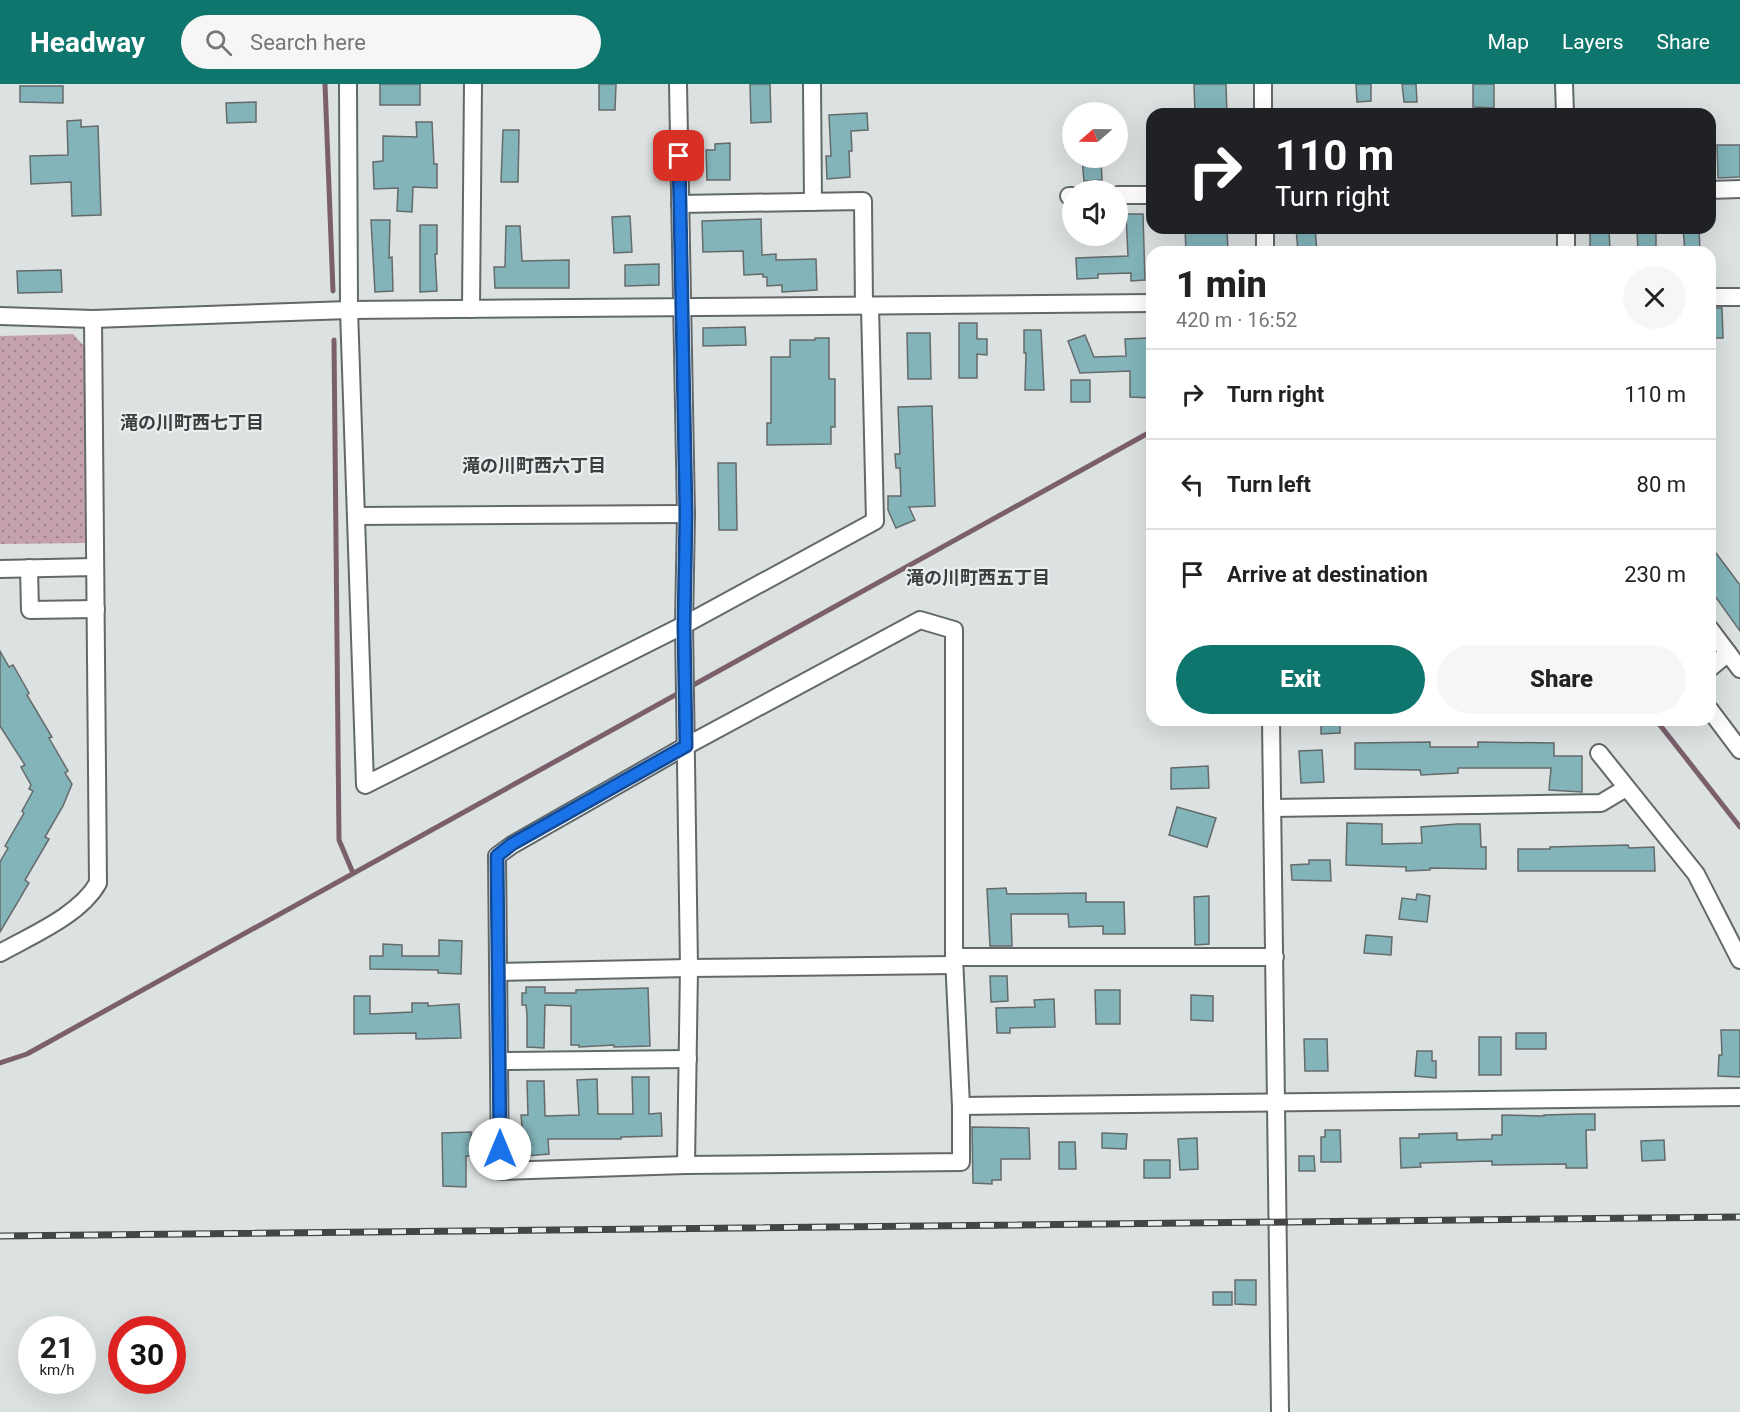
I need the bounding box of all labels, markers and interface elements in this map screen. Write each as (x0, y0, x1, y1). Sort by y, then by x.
search box (181, 15, 601, 69)
text: Headway (30, 26, 145, 59)
icon: search (202, 26, 235, 59)
text: Search here (250, 30, 366, 55)
text: Map (1487, 30, 1529, 54)
text: Layers (1562, 30, 1623, 54)
text: Share (1656, 30, 1710, 54)
north arrow (1062, 102, 1128, 168)
map controls (1062, 102, 1128, 246)
pin (653, 130, 704, 181)
text: 110 m (1275, 131, 1394, 180)
icon: right (1176, 132, 1254, 210)
icon: arrive (662, 139, 695, 172)
button: sound (1062, 180, 1128, 246)
text: Turn right (1275, 181, 1390, 213)
text: 1 min (1176, 264, 1267, 306)
button: close (1623, 266, 1686, 329)
text: 420 m · 16:52 (1176, 308, 1297, 332)
icon: right (1176, 378, 1209, 411)
text: Turn right (1227, 382, 1324, 407)
text: 110 m (1624, 382, 1686, 407)
district label: 滝の川町西七丁目 (120, 412, 264, 433)
district label: 滝の川町西六丁目 (462, 455, 606, 476)
icon: left (1176, 468, 1209, 501)
text: Turn left (1227, 472, 1311, 497)
text: 80 m (1637, 472, 1686, 497)
icon: arrive (1176, 558, 1209, 591)
text: Arrive at destination (1227, 562, 1428, 587)
text: 230 m (1624, 562, 1686, 587)
district label: 滝の川町西五丁目 (906, 567, 1050, 588)
button: Exit (1176, 645, 1425, 714)
button: Share (1437, 645, 1686, 714)
position arrow (468, 1117, 532, 1181)
speed limit sign: 30 (108, 1316, 186, 1394)
text: 21 (40, 1330, 74, 1365)
text: km/h (39, 1361, 75, 1379)

